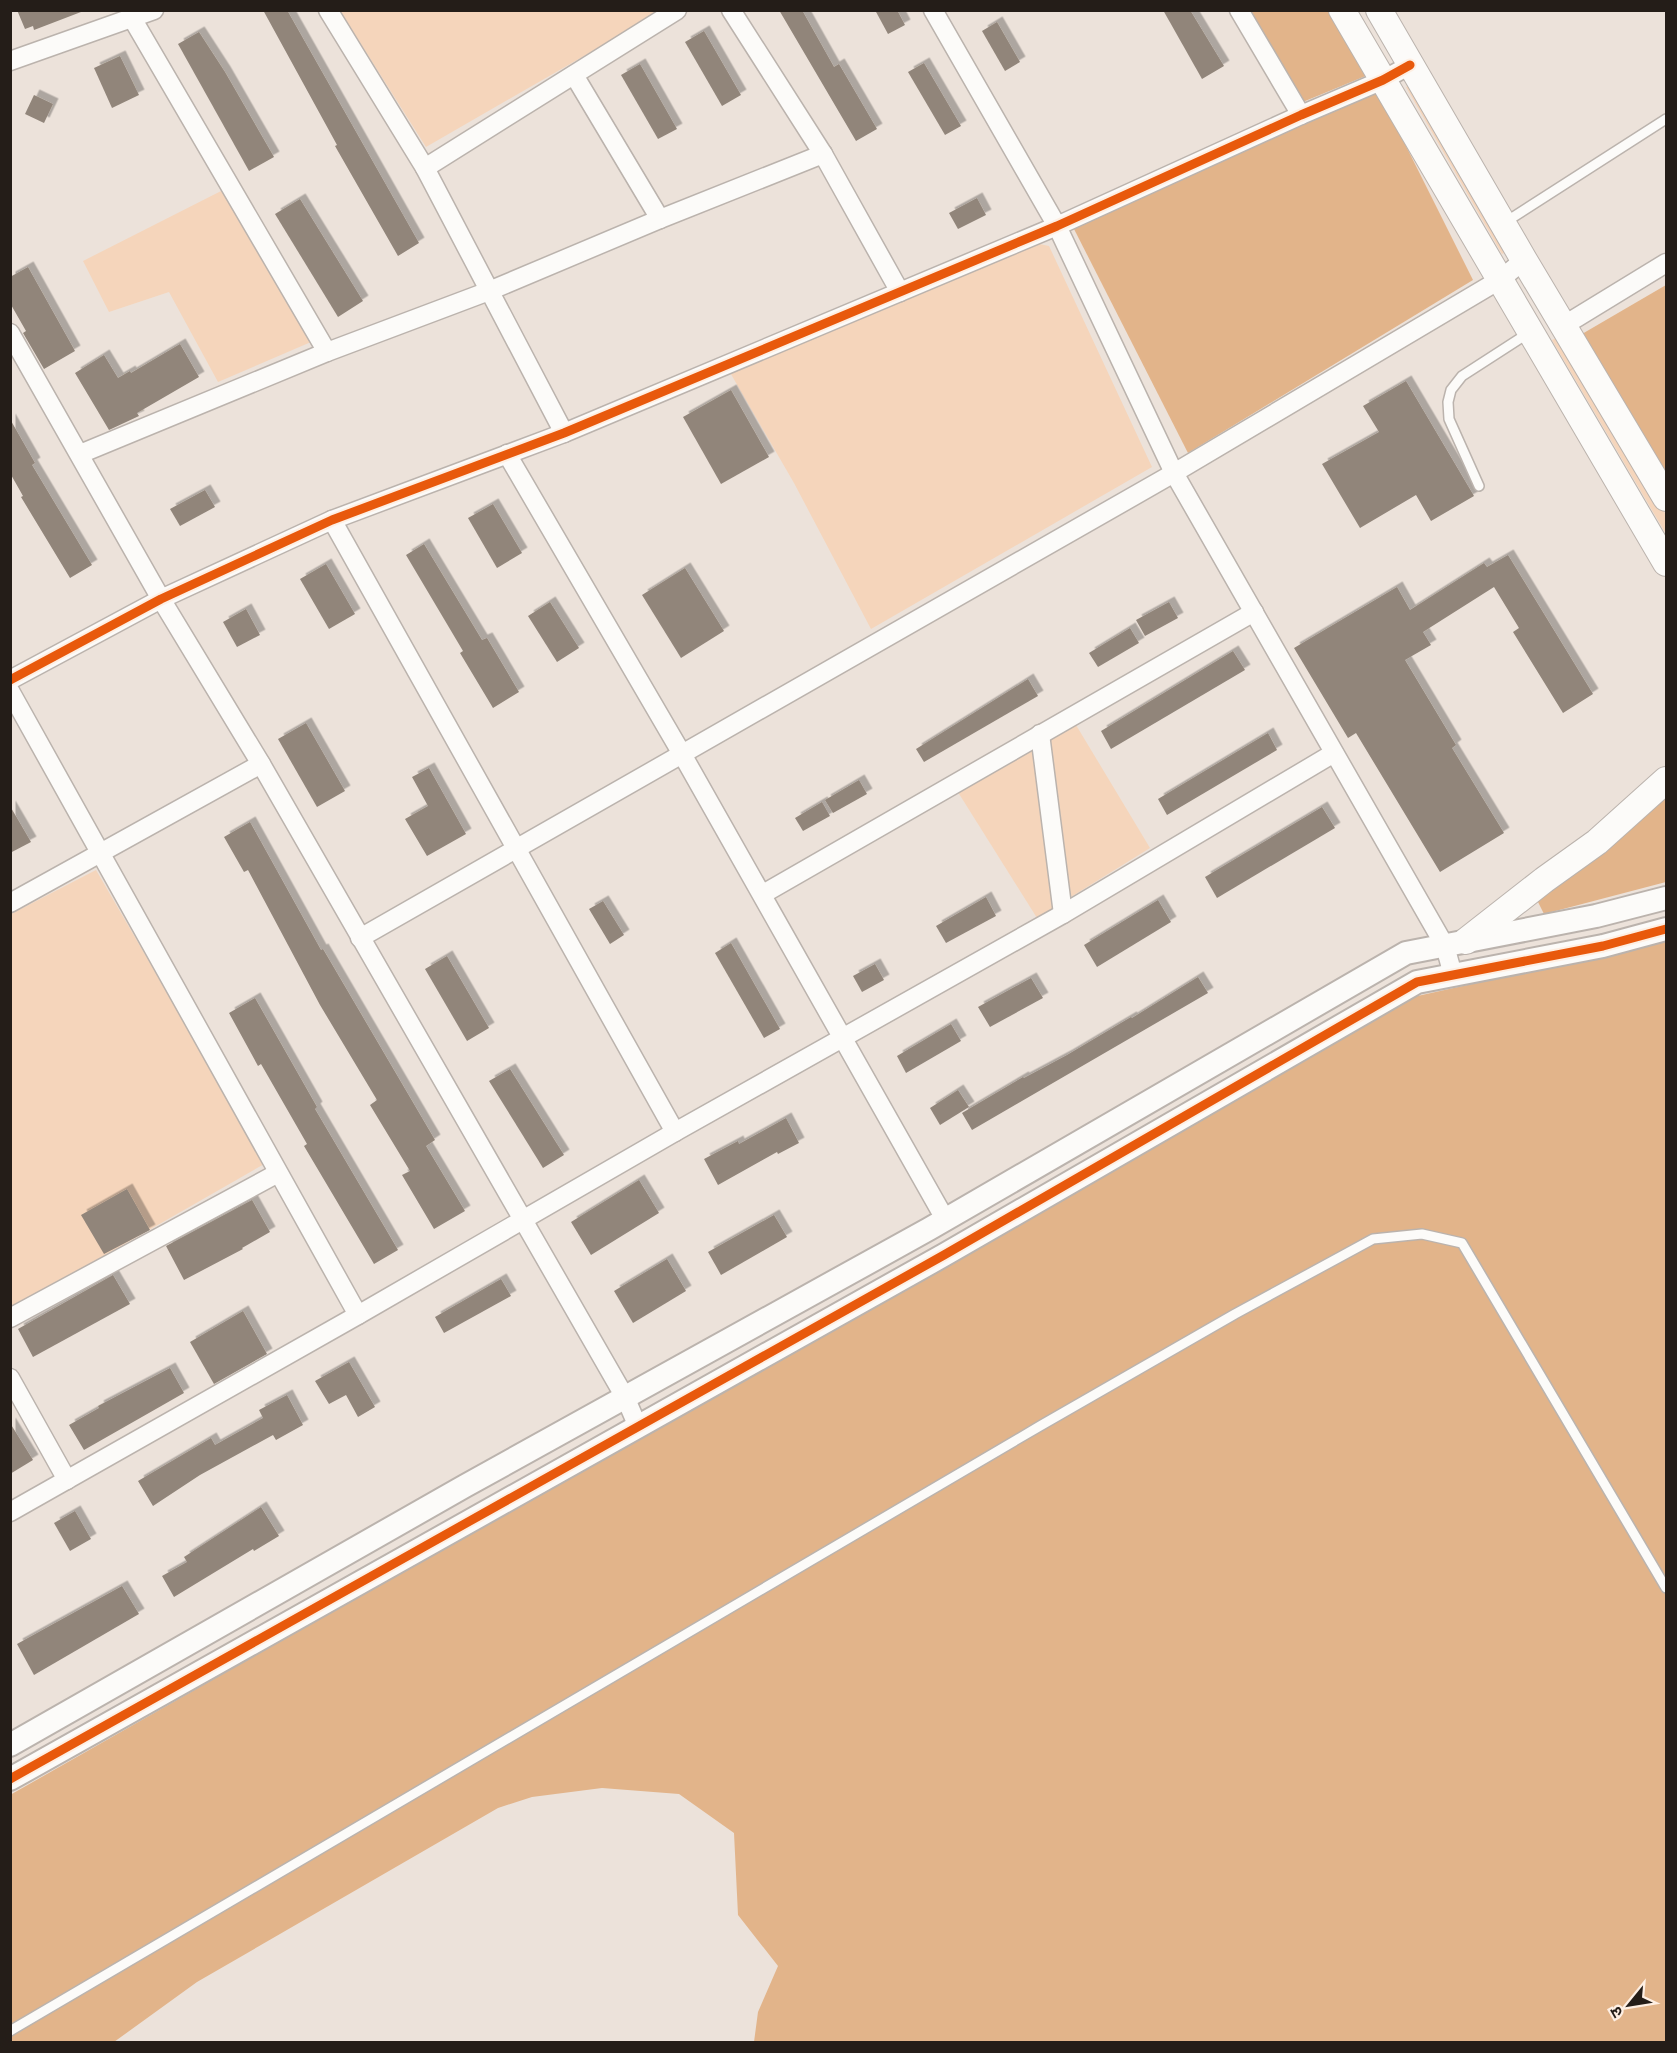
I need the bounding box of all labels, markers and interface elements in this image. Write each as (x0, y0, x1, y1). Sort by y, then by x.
north arrow (1599, 1975, 1659, 2035)
text: उ (1605, 2003, 1627, 2022)

